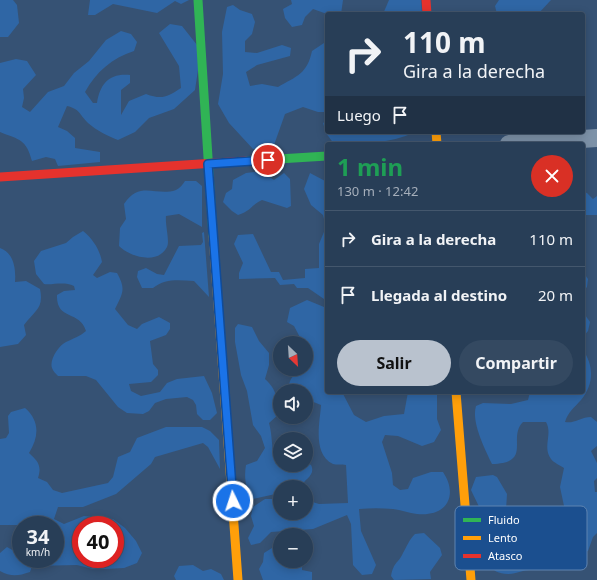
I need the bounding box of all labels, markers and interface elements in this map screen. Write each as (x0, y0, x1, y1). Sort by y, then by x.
text: 110 m (403, 23, 486, 61)
icon: right (337, 28, 389, 80)
text: Gira a la derecha (403, 59, 545, 83)
icon: arrive (389, 104, 411, 126)
text: Luego (337, 105, 381, 125)
pin (251, 143, 285, 177)
icon: arrive (257, 149, 279, 171)
text: 1 min (337, 150, 403, 183)
button: close (531, 155, 573, 197)
text: 130 m · 12:42 (337, 182, 418, 200)
icon: right (337, 228, 359, 250)
text: Gira a la derecha (371, 229, 496, 249)
text: 110 m (529, 229, 573, 249)
icon: arrive (337, 284, 359, 306)
text: Llegada al destino (371, 285, 507, 305)
text: 20 m (538, 285, 573, 305)
north arrow (273, 336, 313, 376)
map controls (273, 336, 313, 568)
button: Salir (337, 340, 451, 386)
button: Compartir (459, 340, 573, 386)
button: sound (273, 384, 313, 424)
button: layers (273, 432, 313, 472)
position arrow (212, 480, 254, 522)
button: + (273, 480, 313, 520)
legend (455, 506, 587, 570)
text: Fluido (488, 512, 520, 527)
speed limit sign: 40 (72, 516, 124, 568)
text: 34 (27, 523, 49, 550)
button: − (273, 528, 313, 568)
text: Lento (488, 530, 518, 545)
text: km/h (26, 545, 50, 559)
text: Atasco (488, 548, 523, 563)

